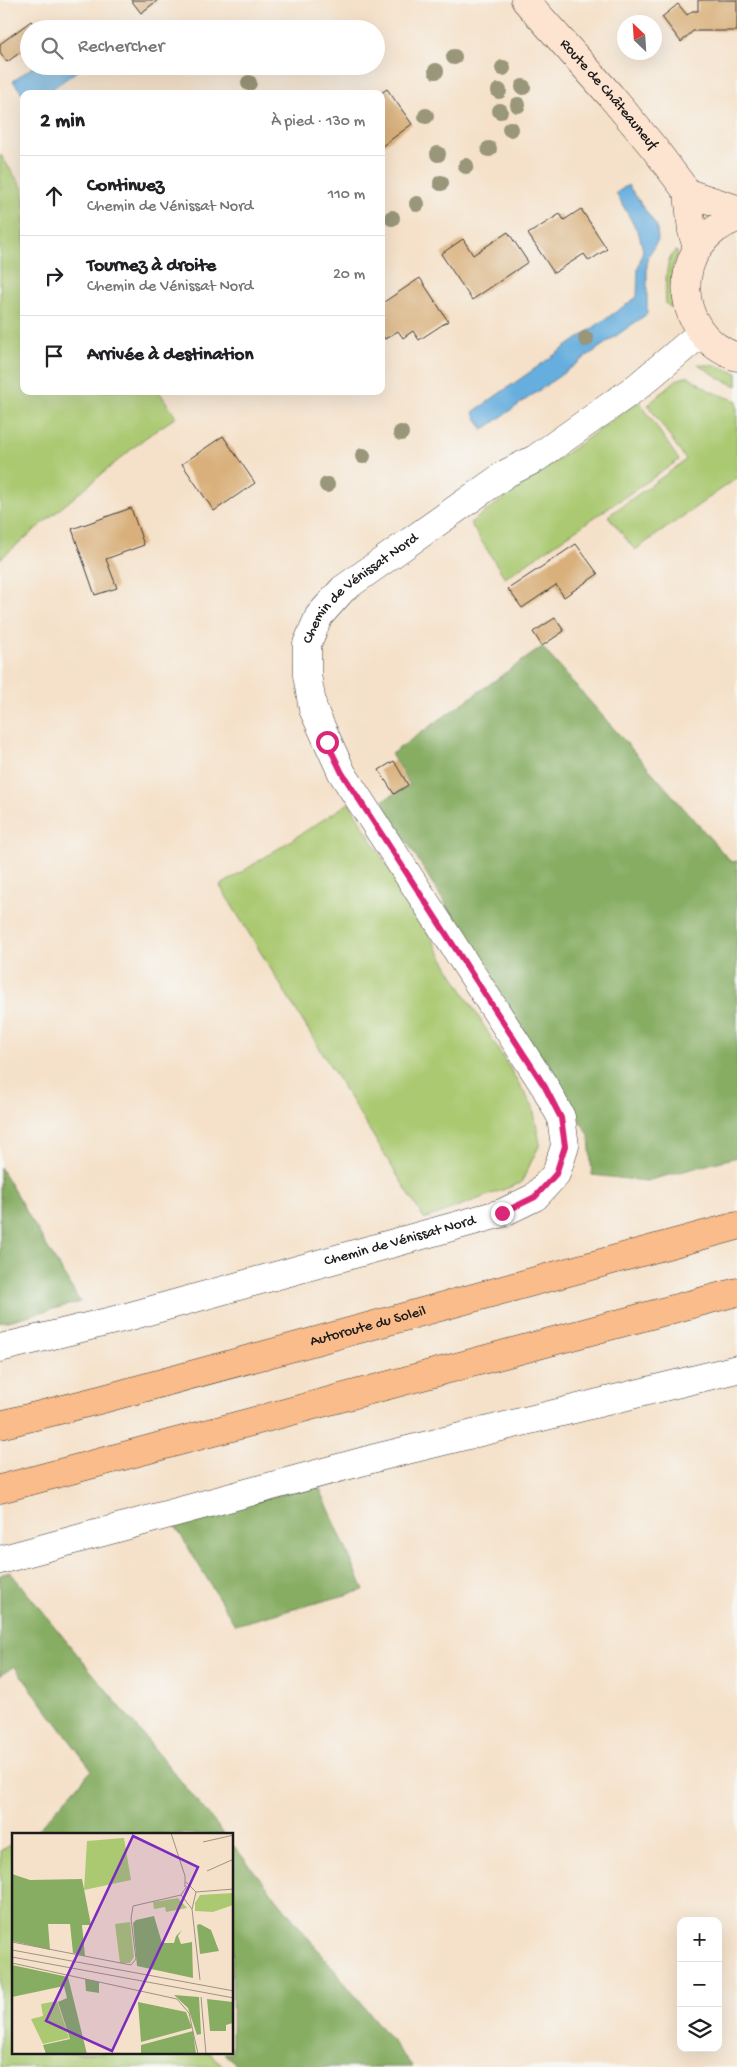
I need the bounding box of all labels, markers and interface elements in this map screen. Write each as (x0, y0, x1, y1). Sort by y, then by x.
north arrow (617, 15, 662, 60)
search box (20, 20, 385, 75)
icon: search (38, 34, 66, 62)
text: Rechercher (78, 36, 164, 59)
street label: Route de Châteauneuf (555, 36, 662, 155)
text: 2 min (40, 110, 85, 135)
text: À pied · 130 m (271, 113, 365, 132)
text: Continuez (87, 175, 164, 198)
icon: ahead (40, 182, 68, 210)
text: 110 m (328, 186, 365, 205)
text: Chemin de Vénissat Nord (87, 198, 253, 217)
text: Tournez à droite (87, 255, 216, 278)
icon: right (40, 262, 68, 290)
text: 20 m (333, 266, 365, 285)
text: Chemin de Vénissat Nord (87, 278, 253, 297)
icon: arrive (40, 342, 68, 370)
text: Arrivée à destination (87, 344, 253, 367)
street label: Chemin de Vénissat Nord (299, 529, 423, 647)
route start (316, 731, 339, 754)
route end (491, 1202, 514, 1225)
street label: Chemin de Vénissat Nord (322, 1211, 479, 1271)
street label: Autoroute du Soleil (308, 1302, 428, 1351)
inset map (12, 1833, 234, 2054)
map controls (677, 1917, 722, 2052)
button: + (677, 1917, 722, 1962)
button: − (677, 1962, 722, 2007)
button: layers (677, 2007, 722, 2052)

